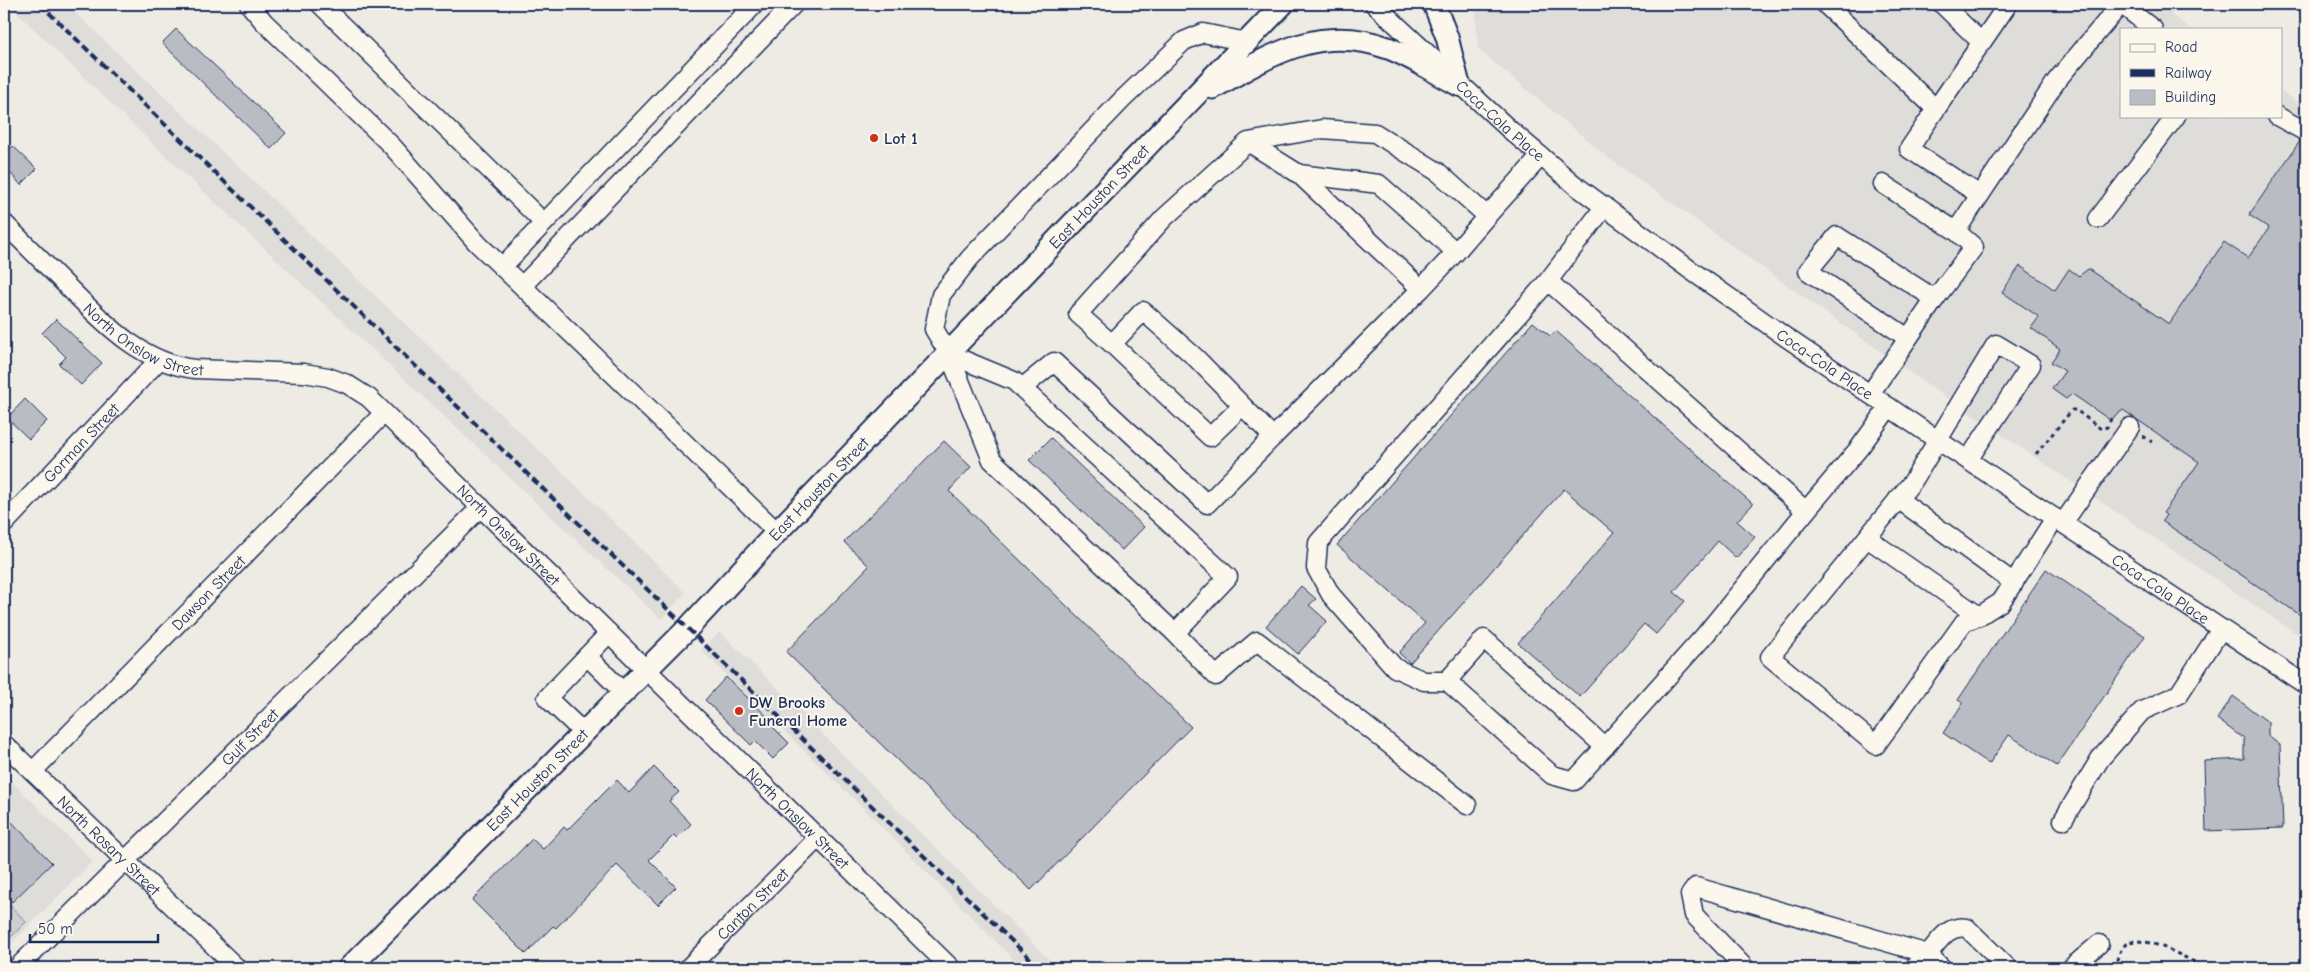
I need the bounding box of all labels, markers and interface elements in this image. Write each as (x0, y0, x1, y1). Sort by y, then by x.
legend (2120, 28, 2282, 118)
text: Road (2165, 38, 2197, 56)
text: Railway (2165, 64, 2212, 82)
street label: Coca-Cola Place (1452, 77, 1548, 165)
text: Building (2165, 88, 2216, 106)
place label: Lot 1 (884, 130, 918, 148)
marker: Lot 1 (868, 132, 880, 144)
street label: East Houston Street (1046, 141, 1153, 252)
street label: North Onslow Street (80, 300, 204, 379)
street label: Coca-Cola Place (1773, 326, 1876, 404)
street label: Gorman Street (40, 400, 124, 487)
street label: East Houston Street (766, 434, 873, 545)
street label: North Onslow Street (453, 481, 563, 590)
street label: Coca-Cola Place (2108, 551, 2212, 628)
street label: Dawson Street (168, 552, 250, 634)
place label: DW Brooks Funeral Home (749, 694, 847, 730)
street label: Gulf Street (218, 705, 283, 770)
marker: DW Brooks Funeral Home (733, 705, 745, 717)
street label: East Houston Street (483, 725, 592, 835)
street label: North Onslow Street (742, 765, 853, 873)
street label: North Rosary Street (53, 792, 164, 900)
street label: Canton Street (713, 865, 793, 944)
scale bar (30, 912, 158, 944)
text: 50 m (38, 920, 73, 938)

